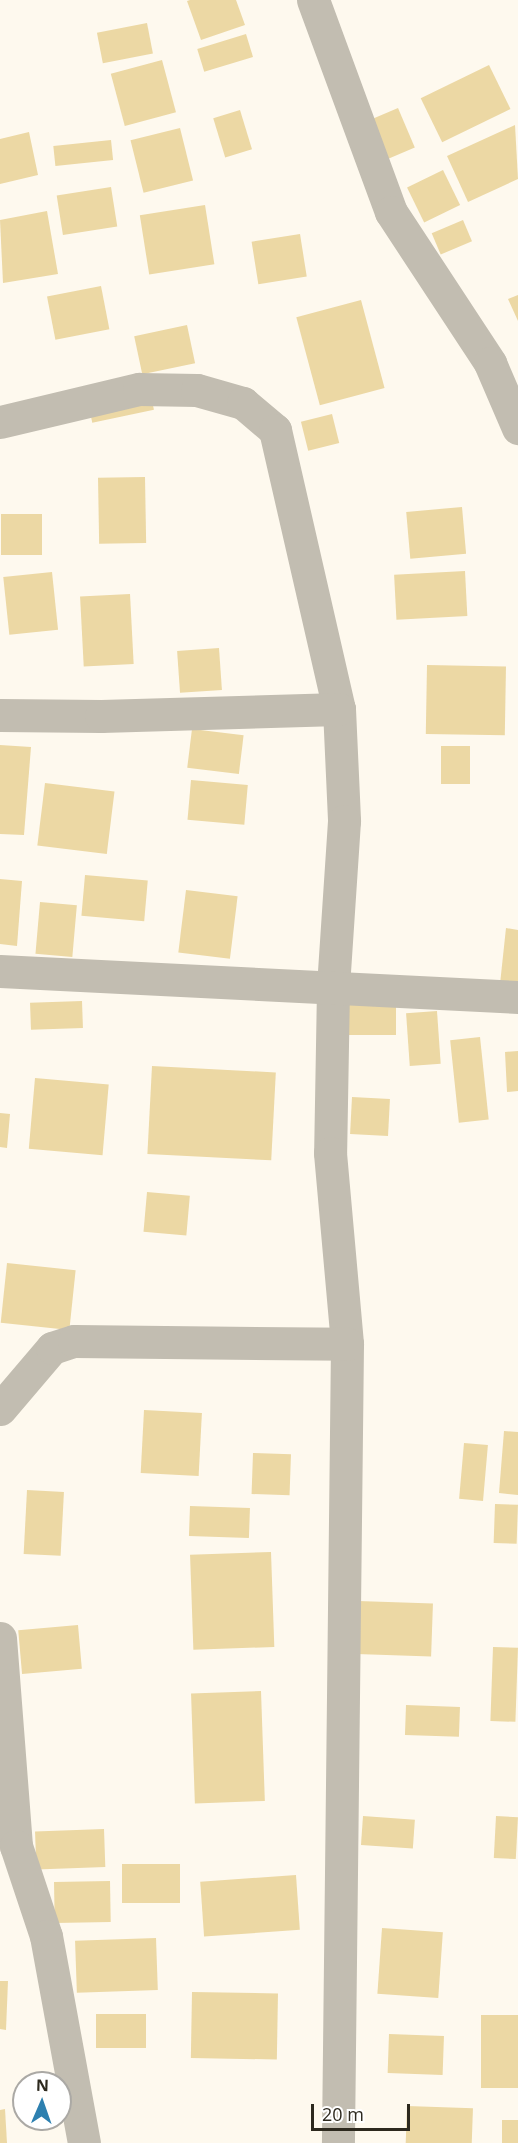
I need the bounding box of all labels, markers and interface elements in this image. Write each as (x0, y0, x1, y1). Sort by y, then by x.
north arrow (12, 2071, 72, 2131)
text: N (36, 2074, 49, 2096)
scale bar (314, 2092, 413, 2130)
text: 20 m (322, 2102, 364, 2126)

